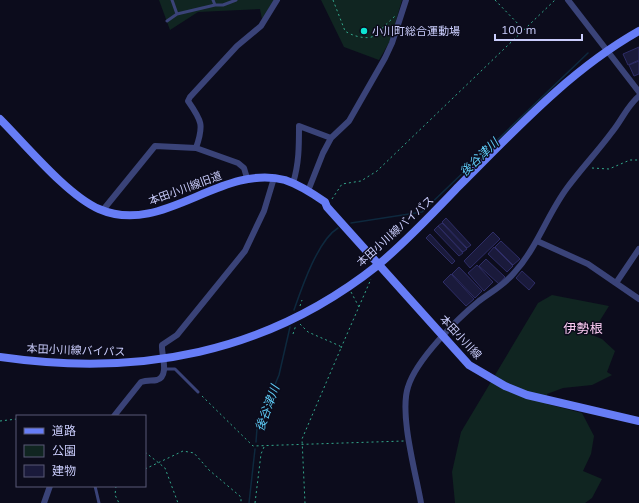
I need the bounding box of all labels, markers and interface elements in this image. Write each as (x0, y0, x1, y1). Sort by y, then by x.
scale bar (495, 16, 582, 42)
text: 100 m (501, 22, 536, 37)
place label: 小川町総合運動場 (372, 24, 460, 38)
marker: 小川町総合運動場 (359, 26, 369, 36)
water label: 後谷津川 (457, 134, 503, 179)
street label: 本田小川線旧道 (146, 168, 224, 208)
street label: 本田小川線バイパス (354, 193, 436, 269)
street label: 本田小川線 (437, 312, 485, 362)
district label: 伊勢根 (563, 320, 603, 336)
street label: 本田小川線バイパス (26, 341, 126, 359)
water label: 後谷津川 (252, 381, 283, 433)
legend (16, 415, 146, 487)
text: 道路 (52, 423, 76, 438)
text: 公園 (52, 443, 76, 458)
text: 建物 (52, 463, 76, 478)

